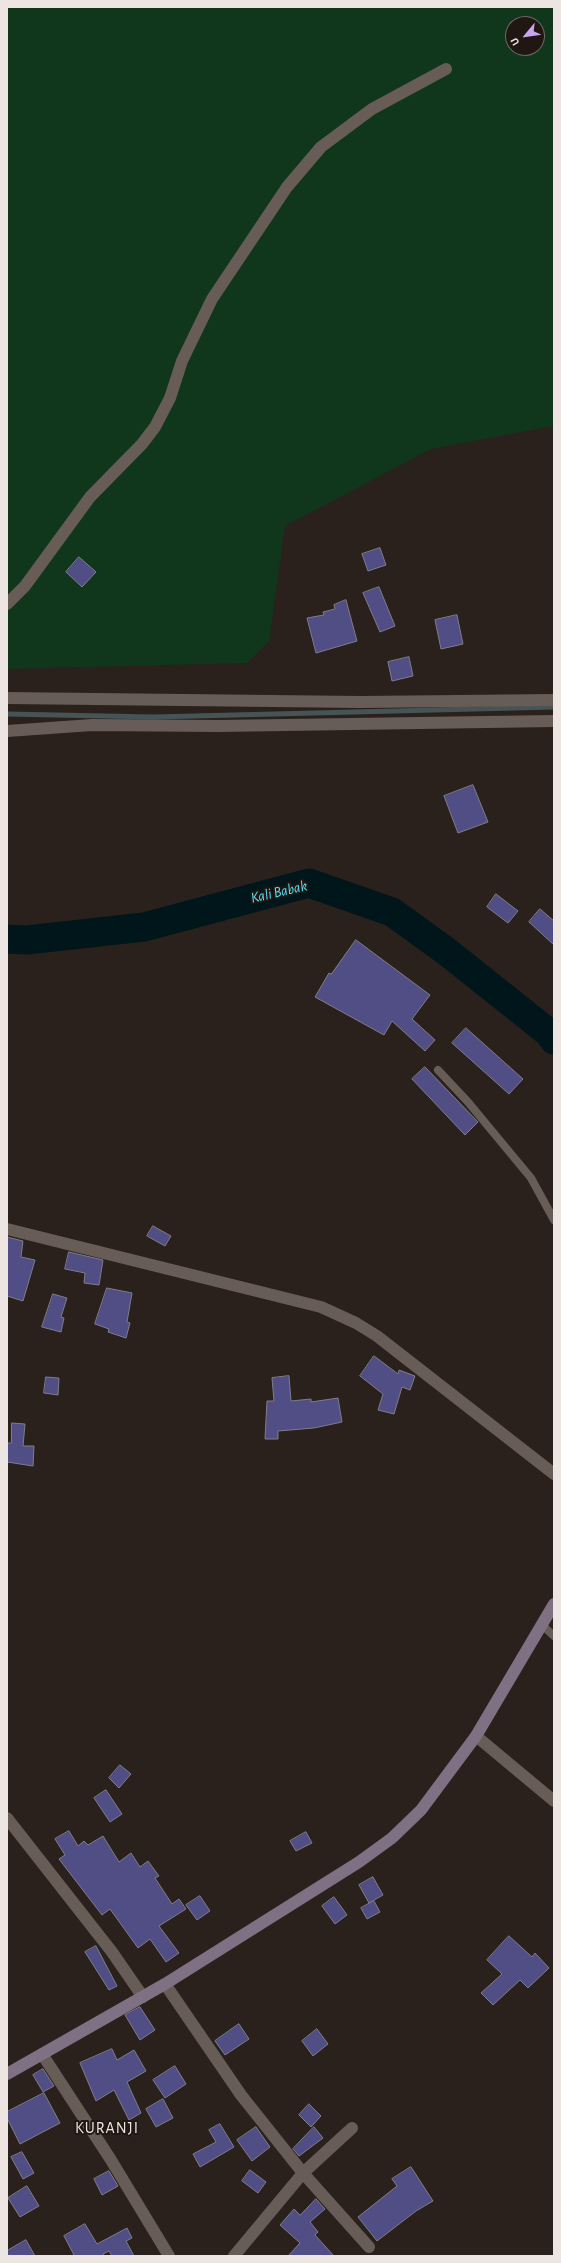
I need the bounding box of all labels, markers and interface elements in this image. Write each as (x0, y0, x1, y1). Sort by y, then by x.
north arrow (505, 16, 545, 56)
text: U (508, 36, 521, 47)
water label: Kali Babak (249, 877, 309, 907)
district label: KURANJI (75, 2118, 139, 2138)

